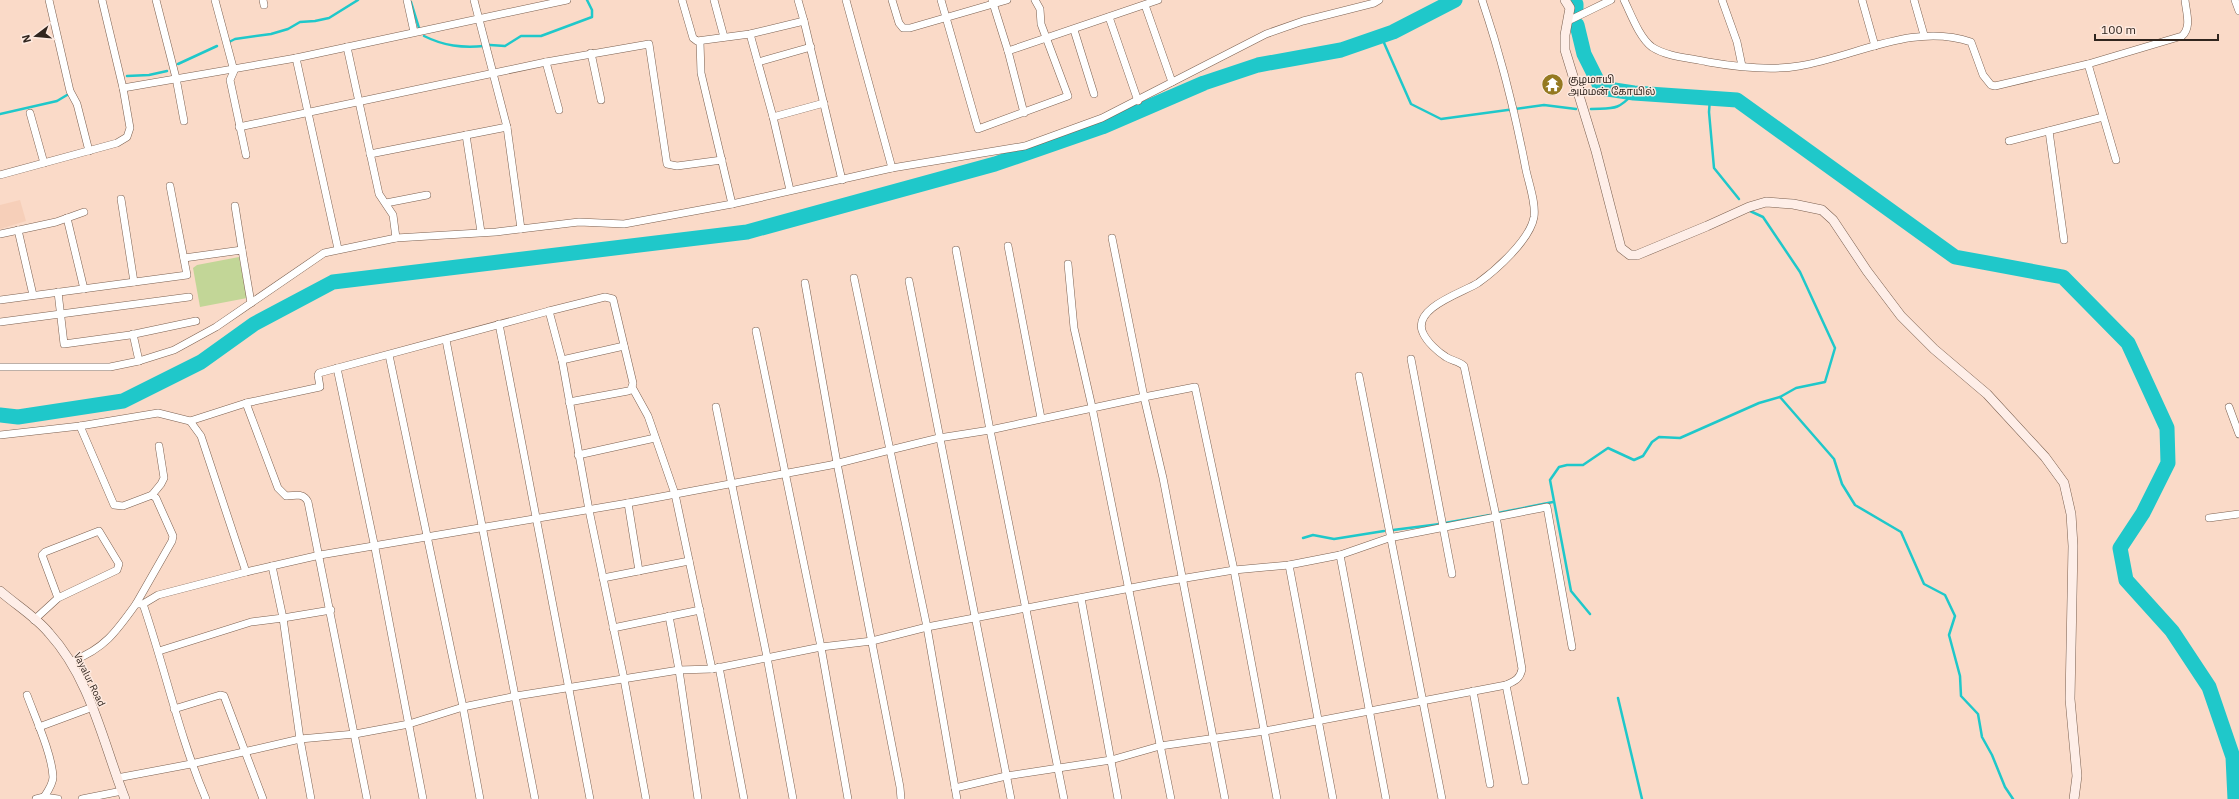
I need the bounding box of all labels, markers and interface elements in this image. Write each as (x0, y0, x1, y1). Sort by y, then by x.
north arrow (16, 16, 56, 56)
scale bar (2095, 16, 2218, 42)
text: 100 m (2101, 22, 2136, 37)
text: N (19, 33, 34, 45)
temple icon: குழமாயி அம்மன் கோயில் (1539, 72, 1565, 98)
place label: குழமாயி அம்மன் கோயில் (1568, 73, 1655, 98)
street label: Vayalur Road (71, 650, 108, 708)

